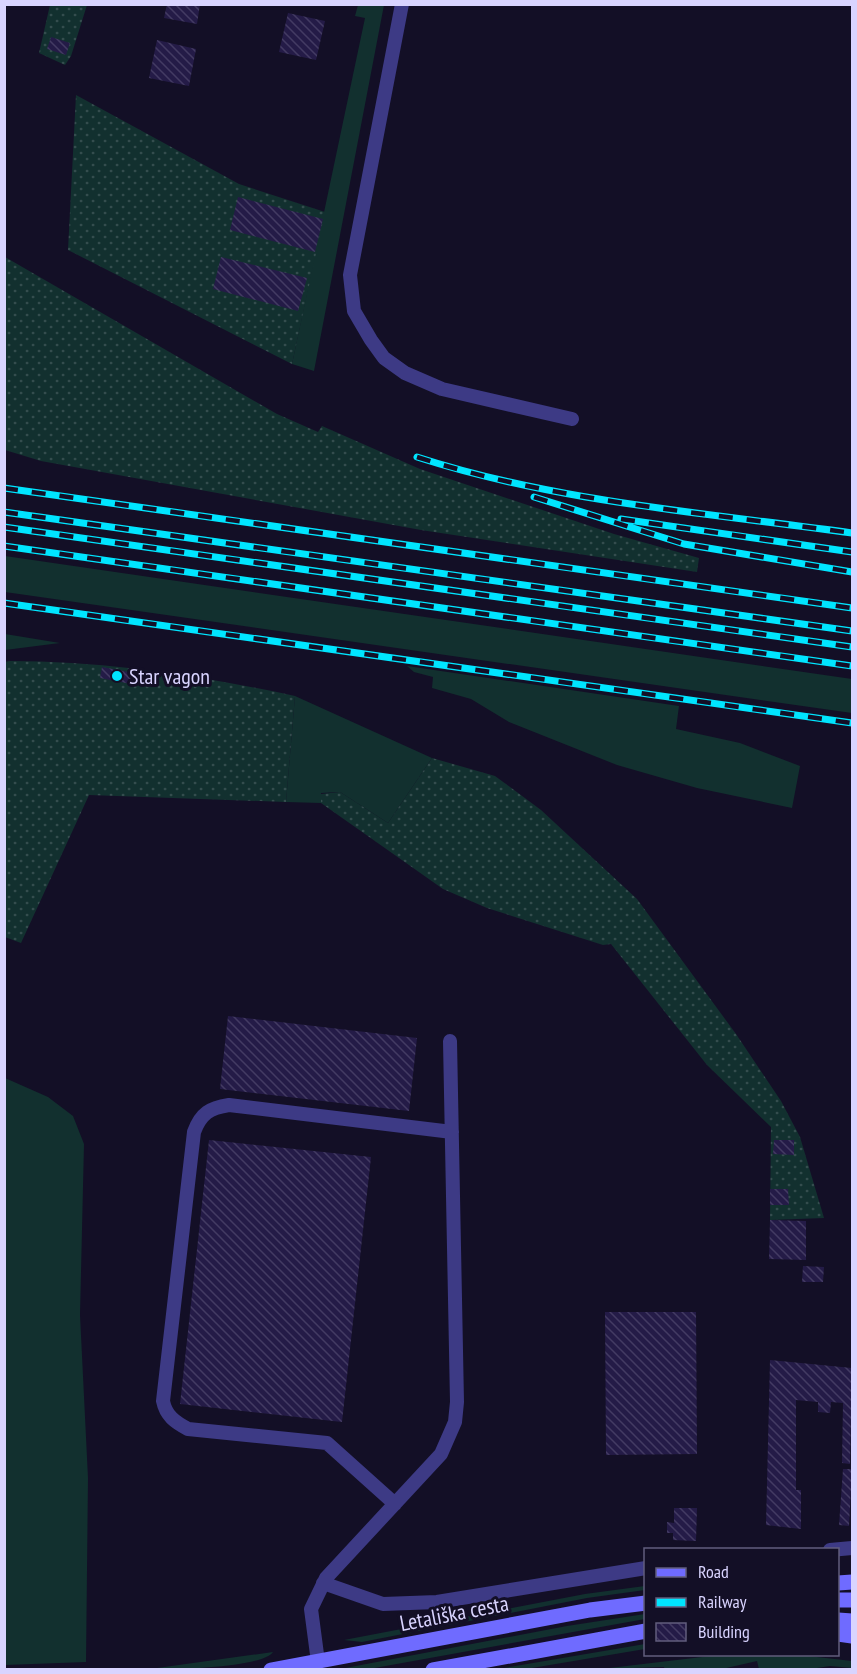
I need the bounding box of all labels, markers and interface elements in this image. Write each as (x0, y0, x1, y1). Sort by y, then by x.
place label: Star vagon (129, 662, 210, 690)
marker: Star vagon (110, 669, 124, 683)
legend (644, 1548, 839, 1656)
text: Road (698, 1560, 729, 1583)
street label: Letališka cesta (397, 1589, 511, 1637)
text: Railway (698, 1590, 747, 1613)
text: Building (698, 1620, 750, 1643)

